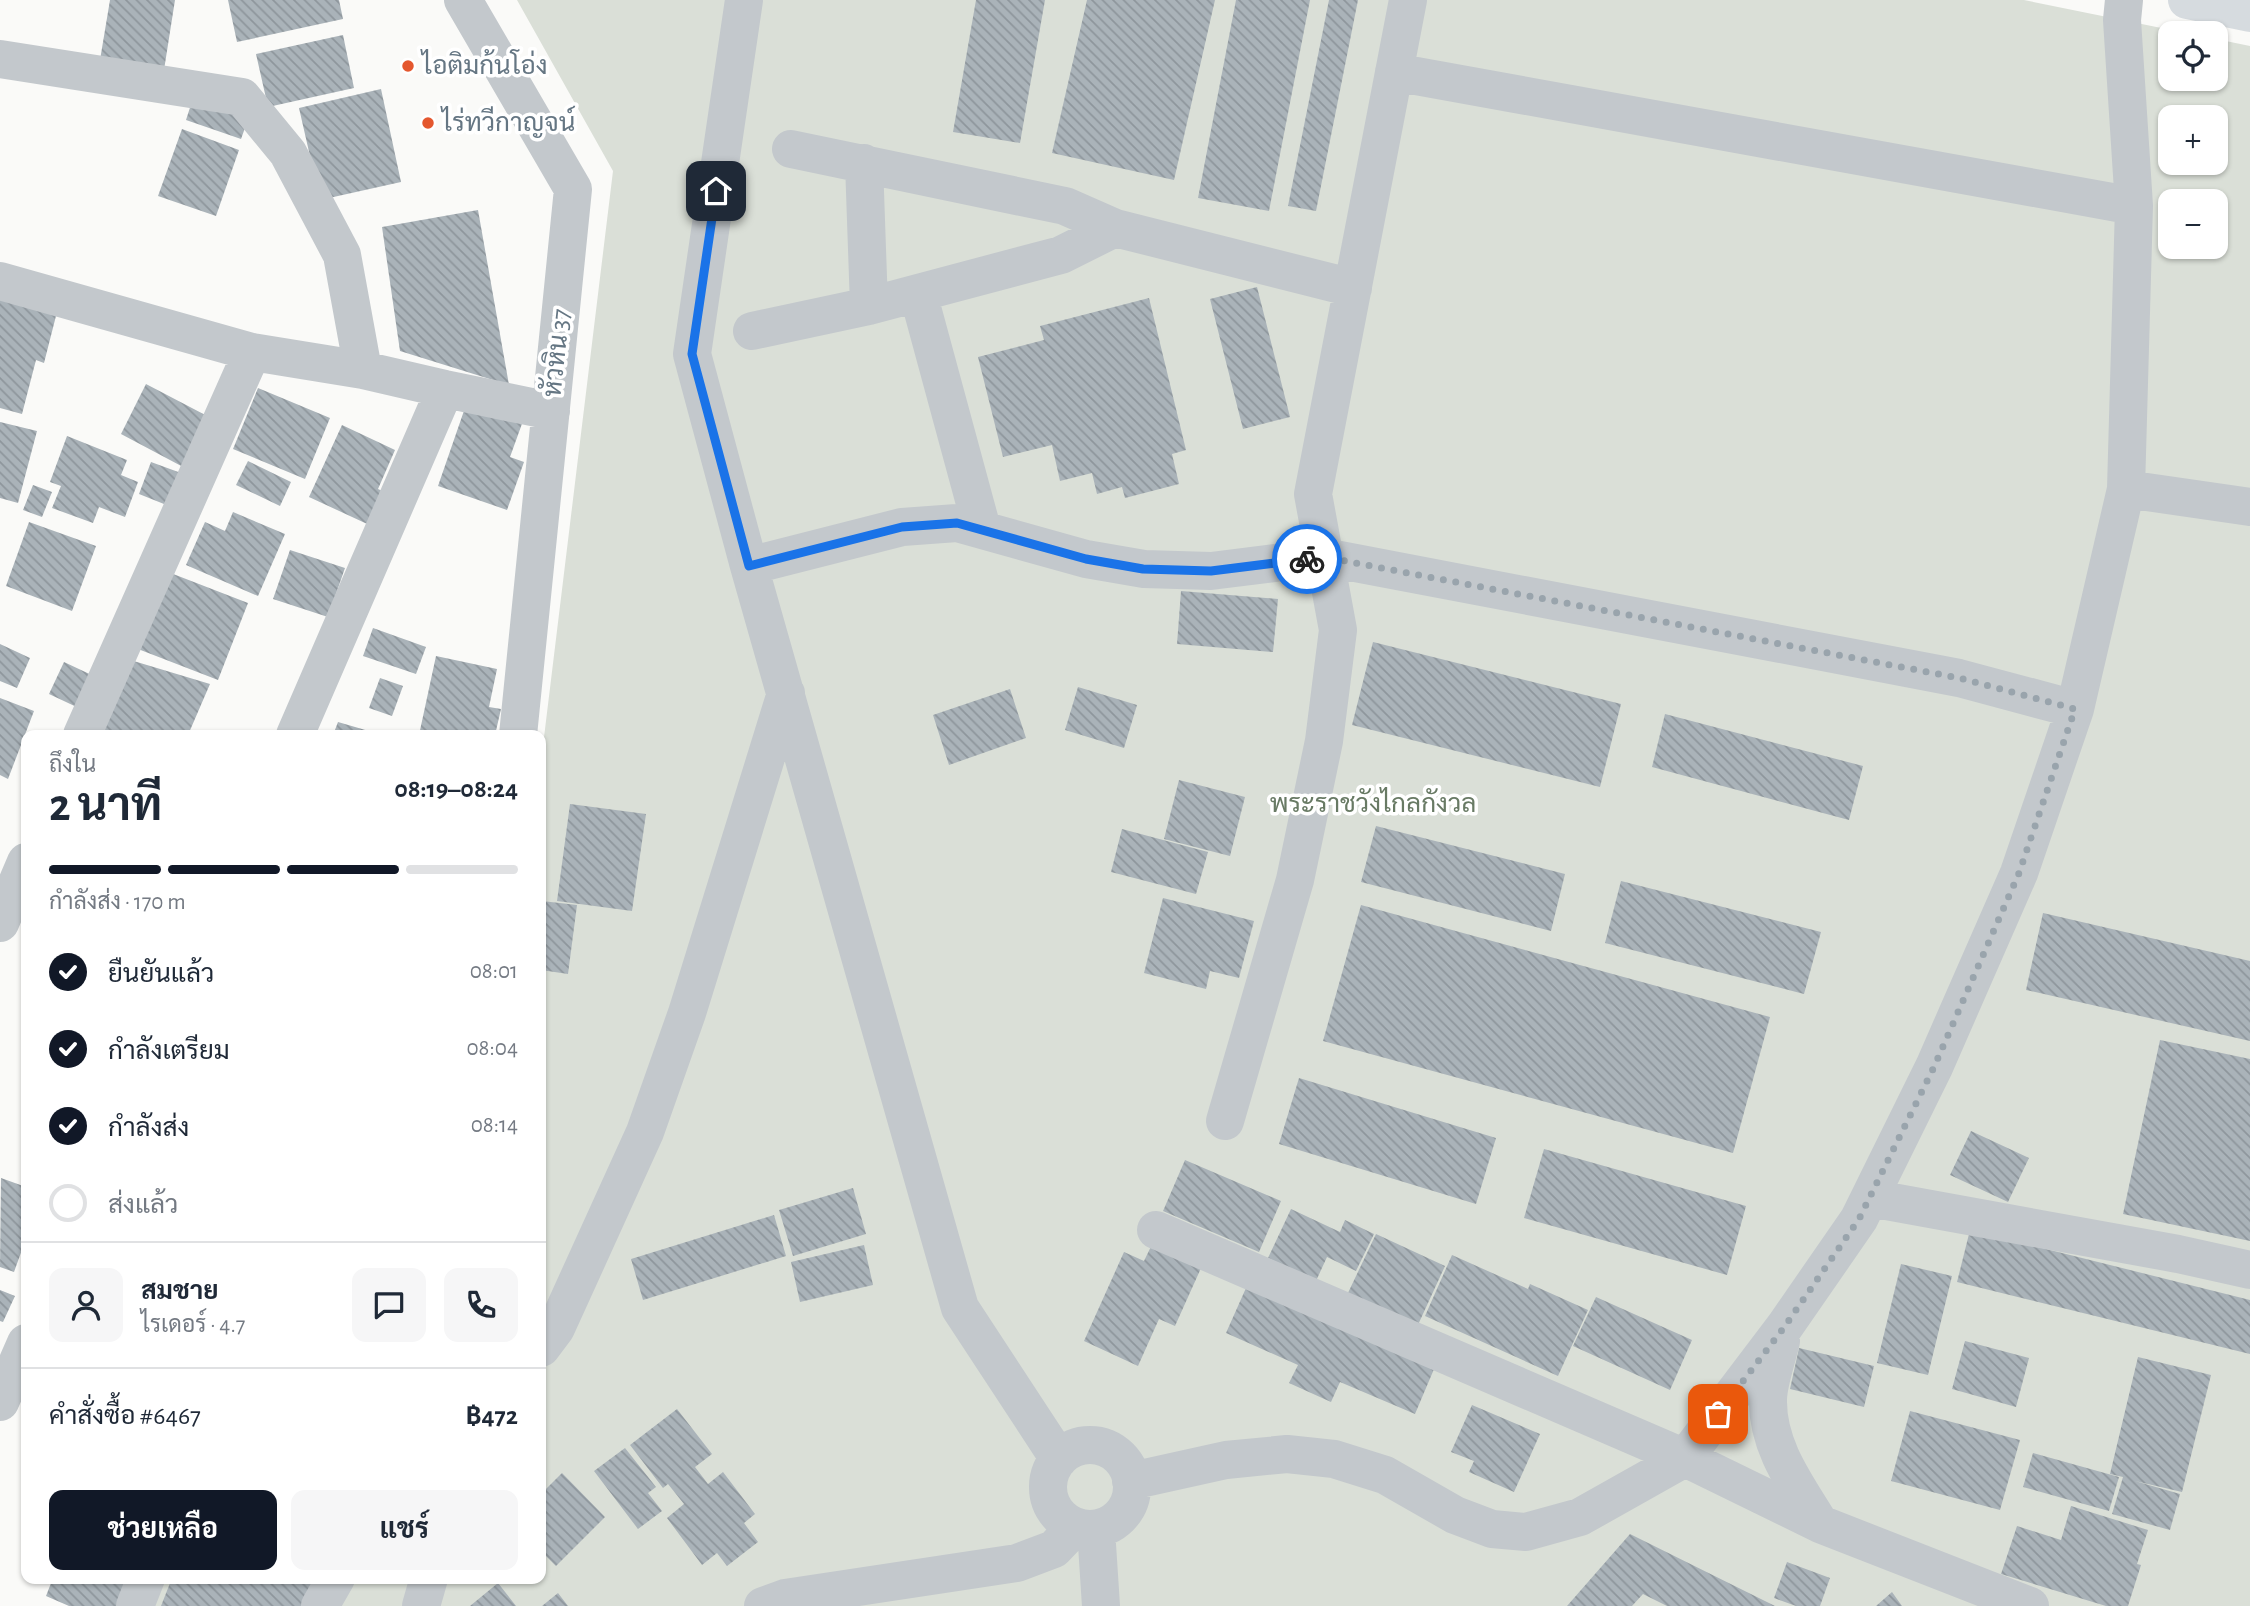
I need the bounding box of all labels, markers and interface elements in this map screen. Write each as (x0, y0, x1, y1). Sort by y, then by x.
map controls (2158, 21, 2228, 259)
button: locate (2158, 21, 2228, 91)
place label: ไอติมก้นโอ่ง (420, 49, 548, 79)
marker: ไอติมก้นโอ่ง (400, 58, 416, 74)
place label: ไร่ทวีกาญจน์ (440, 105, 575, 138)
button: + (2158, 105, 2228, 175)
marker: ไร่ทวีกาญจน์ (420, 115, 436, 131)
pin (686, 161, 746, 221)
icon: home (697, 172, 735, 210)
button: − (2158, 189, 2228, 259)
street label: หัวหิน 37 (535, 307, 575, 399)
courier (1272, 524, 1342, 594)
icon: bike (1288, 540, 1326, 578)
text: ถึงใน (49, 754, 96, 777)
text: 08:19–08:24 (394, 776, 518, 802)
text: 2 นาที (49, 783, 162, 829)
park label: พระราชวังไกลกังวล (1270, 787, 1476, 817)
text: กำลังส่ง · 170 m (49, 891, 186, 914)
icon: check (49, 953, 87, 991)
text: 08:01 (470, 960, 518, 983)
text: ยืนยันแล้ว (108, 961, 214, 987)
icon: check (49, 1030, 87, 1068)
text: 08:04 (466, 1037, 518, 1060)
text: กำลังเตรียม (108, 1038, 230, 1064)
icon: check (49, 1107, 87, 1145)
text: 08:14 (471, 1114, 518, 1137)
text: กำลังส่ง (108, 1115, 189, 1141)
text: ส่งแล้ว (108, 1192, 178, 1218)
button: person (49, 1268, 123, 1342)
button: chat (352, 1268, 426, 1342)
button: phone (444, 1268, 518, 1342)
text: สมชาย (141, 1278, 218, 1304)
text: ไรเดอร์ · 4.7 (141, 1314, 245, 1337)
pin (1688, 1384, 1748, 1444)
icon: bag (1699, 1395, 1737, 1433)
text: คำสั่งซื้อ #6467 (49, 1403, 201, 1429)
text: ฿472 (466, 1403, 518, 1429)
button: ช่วยเหลือ (49, 1490, 277, 1570)
button: แชร์ (291, 1490, 518, 1570)

